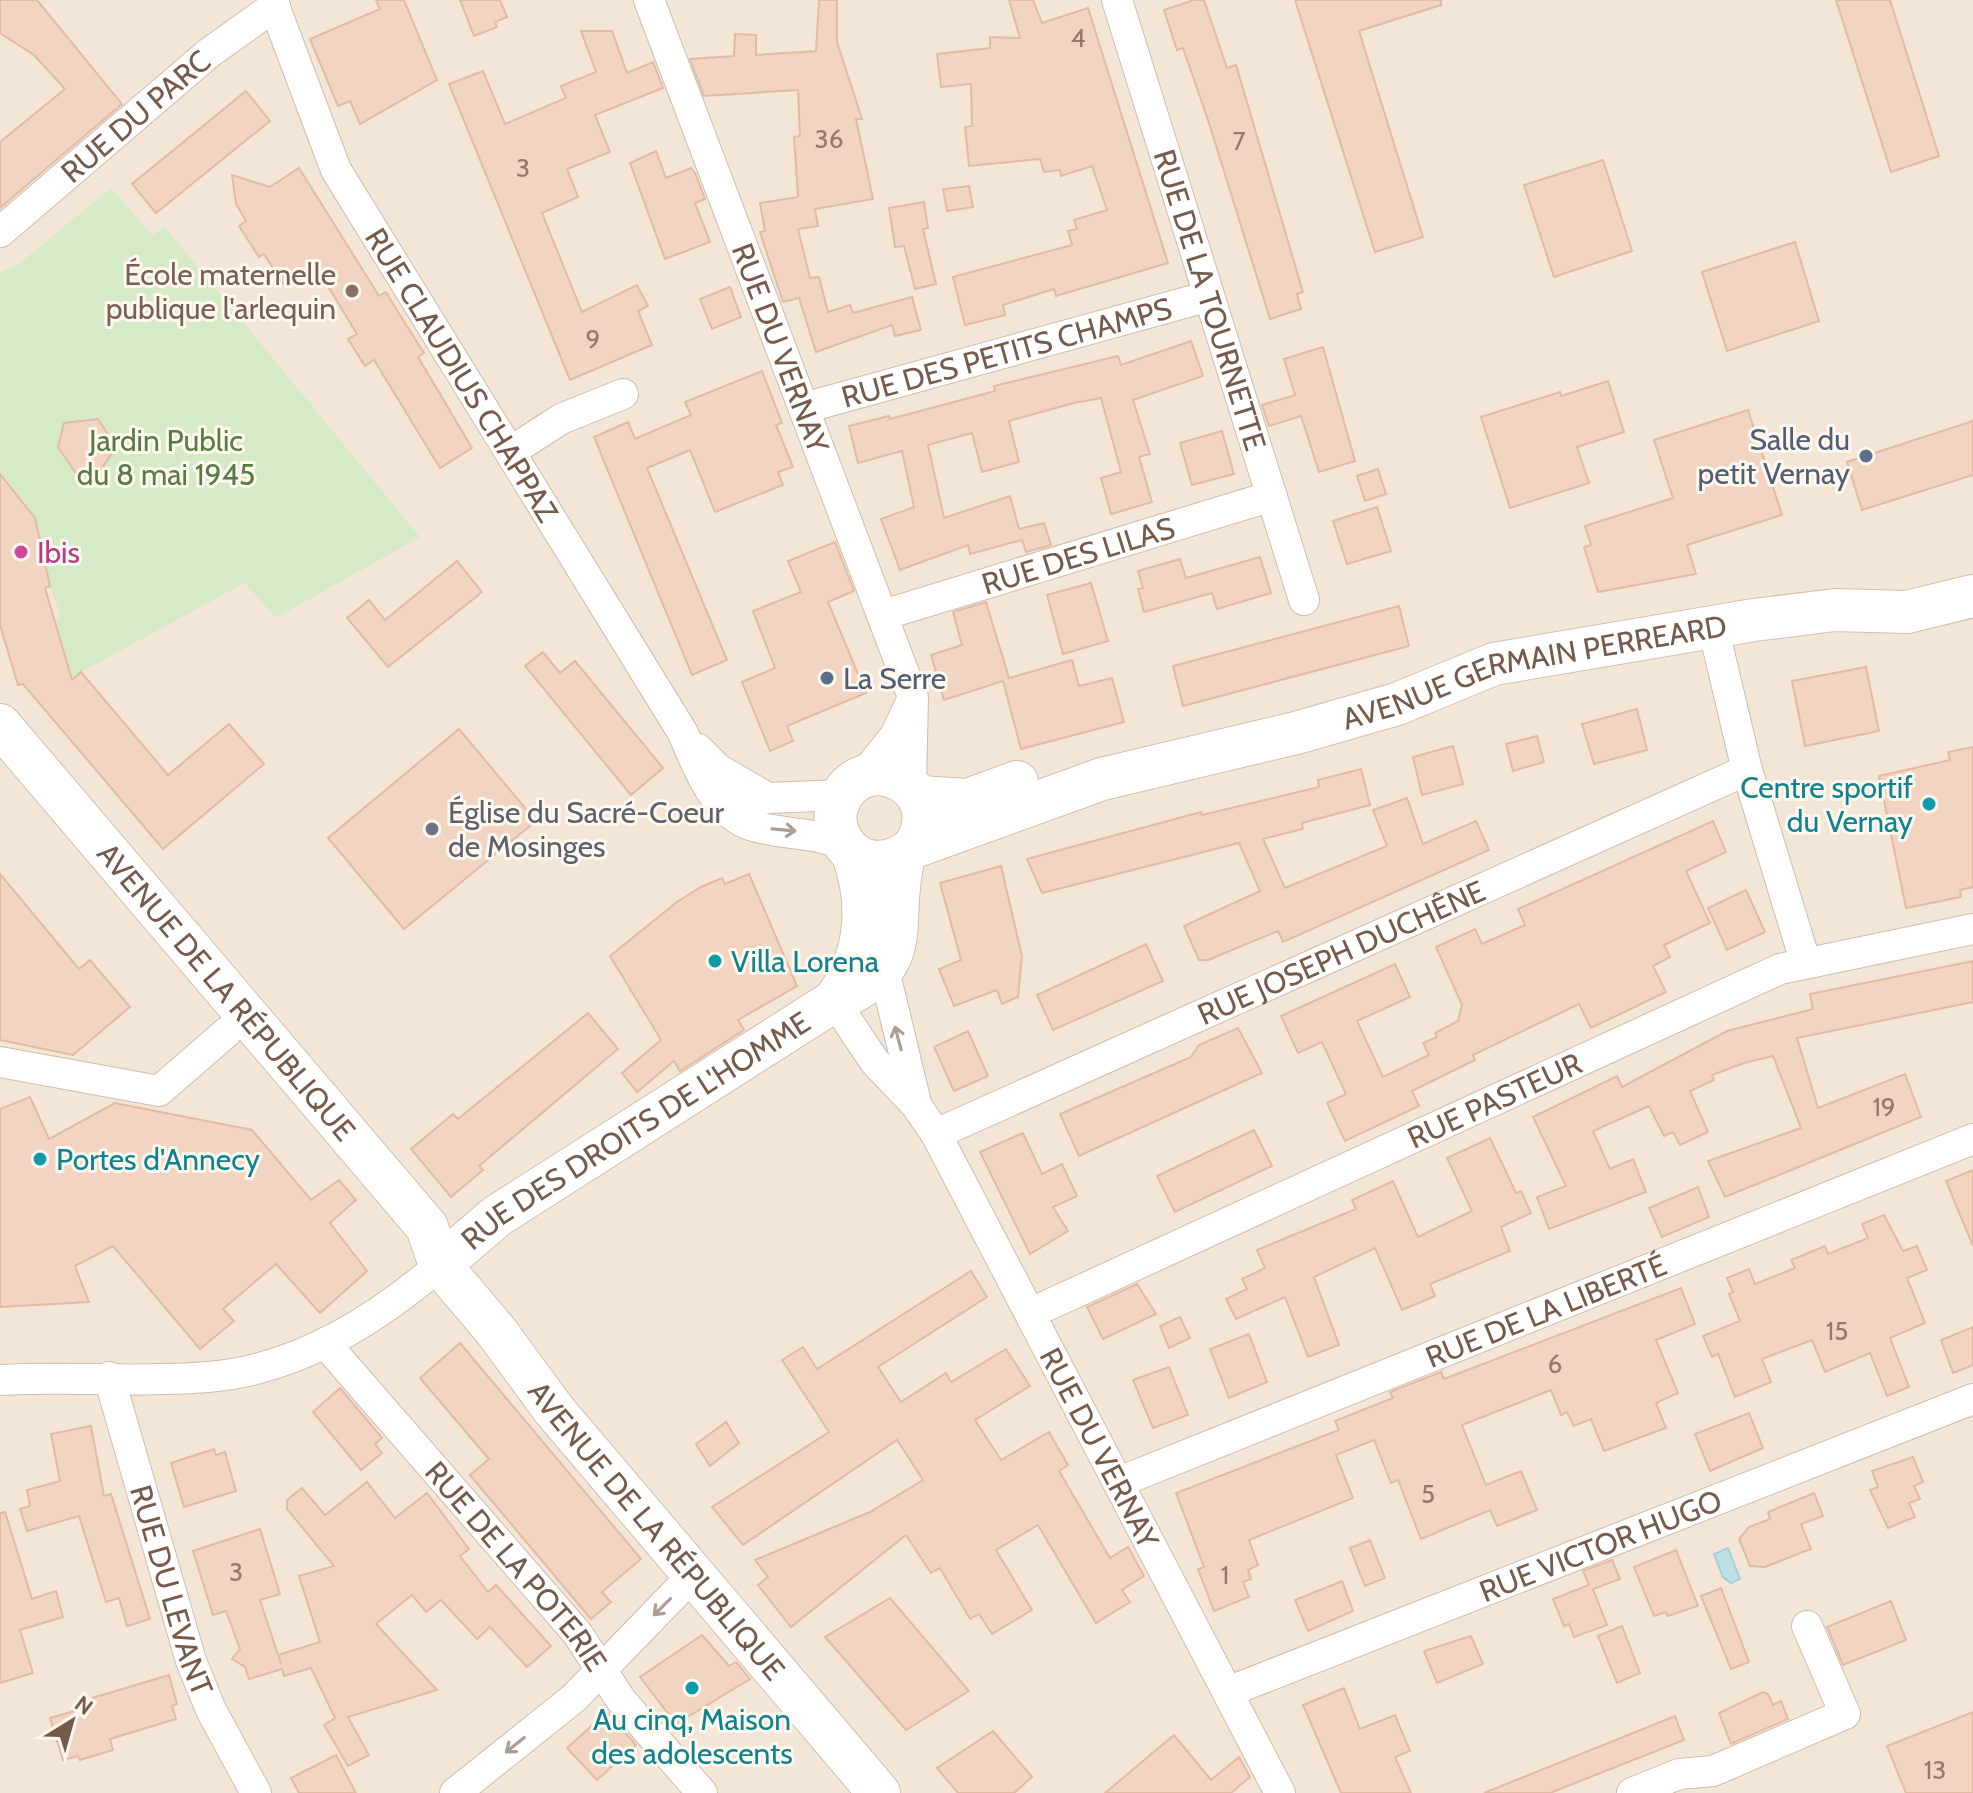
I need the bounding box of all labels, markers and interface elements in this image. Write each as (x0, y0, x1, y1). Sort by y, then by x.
house number: 4 (1070, 22, 1086, 54)
street label: RUE DU PARC (53, 42, 217, 190)
house number: 36 (815, 123, 843, 155)
house number: 7 (1232, 125, 1246, 157)
street label: RUE DE LA TOURNETTE (1146, 145, 1275, 455)
house number: 3 (516, 152, 530, 184)
street label: RUE CLAUDIUS CHAPPAZ (358, 221, 567, 529)
street label: RUE DU VERNAY (724, 238, 838, 459)
place label: École maternelle publique l'arlequin (106, 256, 336, 327)
marker: École maternelle publique l'arlequin (343, 282, 361, 300)
street label: RUE DES PETITS CHAMPS (837, 289, 1176, 415)
house number: 9 (586, 323, 600, 355)
place label: Salle du petit Vernay (1698, 421, 1850, 492)
park label: Jardin Public du 8 mai 1945 (77, 422, 255, 493)
marker: Salle du petit Vernay (1857, 447, 1875, 465)
street label: RUE DES LILAS (977, 508, 1179, 602)
place label: Ibis (37, 534, 80, 571)
marker: Ibis (12, 543, 30, 561)
street label: AVENUE GERMAIN PERREARD (1338, 606, 1729, 737)
place label: La Serre (843, 660, 946, 697)
marker: La Serre (818, 669, 836, 687)
place label: Centre sportif du Vernay (1740, 769, 1913, 840)
place label: Église du Sacré-Coeur de Mosinges (448, 794, 725, 865)
marker: Centre sportif du Vernay (1920, 795, 1938, 813)
marker: Église du Sacré-Coeur de Mosinges (423, 820, 441, 838)
one-way arrow (770, 823, 796, 838)
street label: AVENUE DE LA RÉPUBLIQUE (90, 835, 364, 1148)
street label: RUE JOSEPH DUCHÊNE (1192, 872, 1490, 1033)
place label: Villa Lorena (731, 943, 880, 980)
marker: Villa Lorena (706, 952, 724, 970)
street label: RUE DES DROITS DE L'HOMME (453, 1003, 817, 1257)
one-way arrow (890, 1025, 905, 1051)
street label: RUE PASTEUR (1401, 1044, 1587, 1156)
house number: 19 (1872, 1091, 1896, 1123)
place label: Portes d'Annecy (56, 1141, 260, 1178)
marker: Portes d'Annecy (31, 1150, 49, 1168)
street label: RUE DE LA LIBERTÉ (1420, 1246, 1672, 1375)
house number: 15 (1826, 1315, 1848, 1347)
street label: RUE DU VERNAY (1032, 1341, 1168, 1555)
house number: 6 (1548, 1348, 1562, 1380)
street label: AVENUE DE LA RÉPUBLIQUE (520, 1374, 793, 1687)
street label: RUE DE LA POTERIE (418, 1453, 615, 1678)
house number: 5 (1421, 1478, 1435, 1510)
street label: RUE DU LEVANT (123, 1481, 221, 1701)
street label: RUE VICTOR HUGO (1474, 1481, 1727, 1610)
house number: 3 (229, 1556, 243, 1588)
house number: 1 (1221, 1559, 1229, 1591)
one-way arrow (652, 1597, 671, 1617)
marker: Au cinq, Maison des adolescents (683, 1679, 701, 1697)
north arrow (32, 1681, 112, 1761)
text: N (69, 1690, 98, 1721)
place label: Au cinq, Maison des adolescents (591, 1701, 793, 1772)
one-way arrow (505, 1737, 526, 1754)
house number: 13 (1924, 1754, 1946, 1786)

